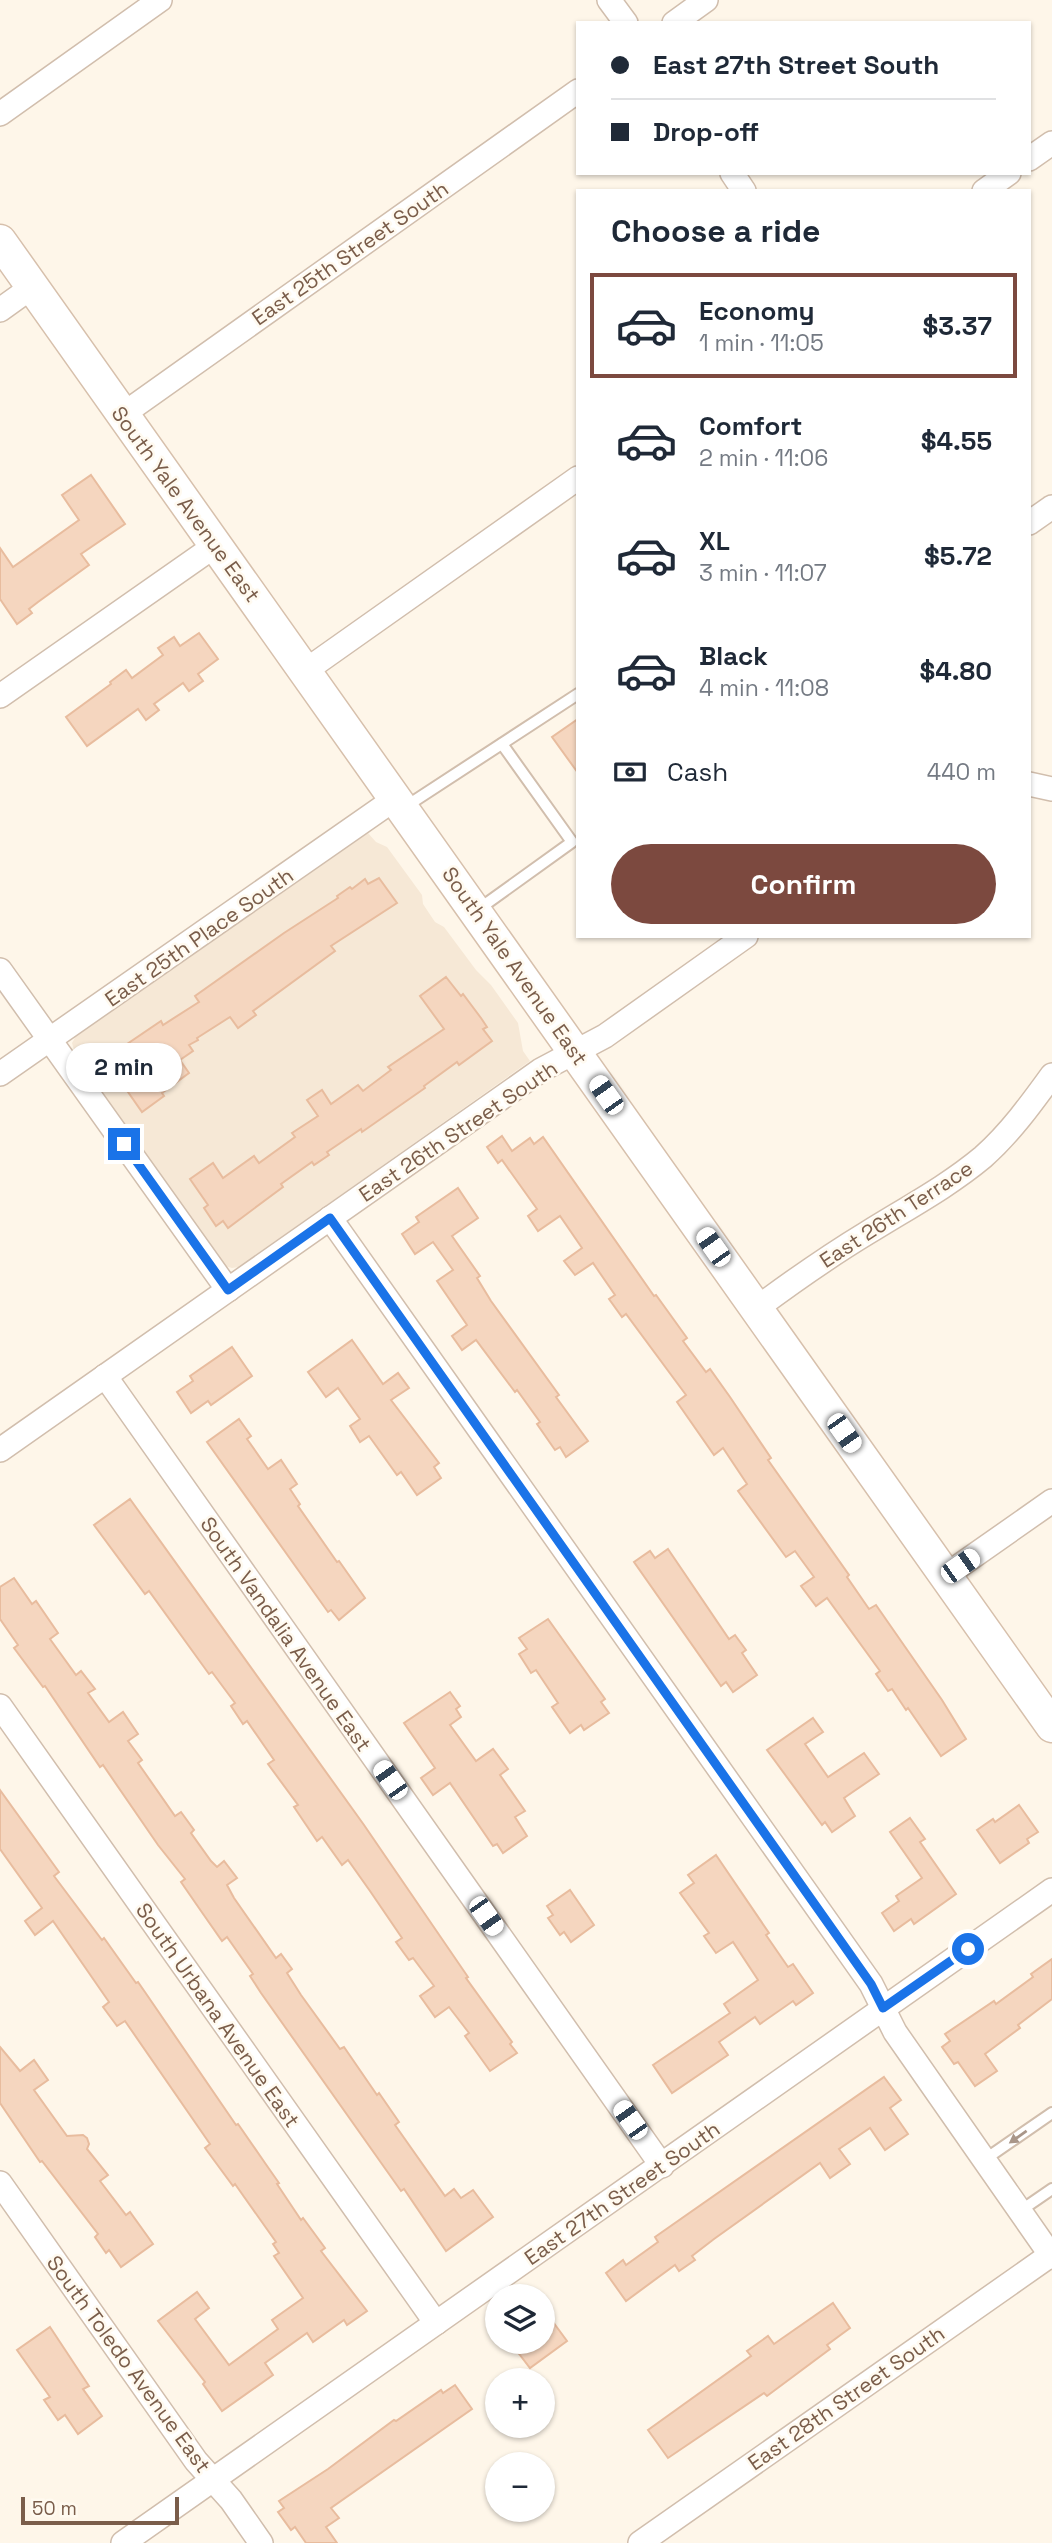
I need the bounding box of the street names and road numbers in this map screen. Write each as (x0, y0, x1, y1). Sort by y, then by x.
street label: East 25th Street South (247, 175, 453, 331)
street label: South Yale Avenue East (106, 401, 266, 607)
street label: East 25th Place South (99, 862, 299, 1012)
street label: South Yale Avenue East (436, 862, 594, 1070)
street label: East 26th Street South (353, 1054, 563, 1208)
street label: East 26th Terrace (814, 1154, 978, 1274)
street label: South Vandalia Avenue East (194, 1511, 378, 1757)
street label: South Urbana Avenue East (130, 1897, 306, 2133)
street label: East 27th Street South (519, 2115, 725, 2271)
street label: South Toledo Avenue East (41, 2250, 217, 2478)
street label: East 28th Street South (742, 2320, 950, 2476)

